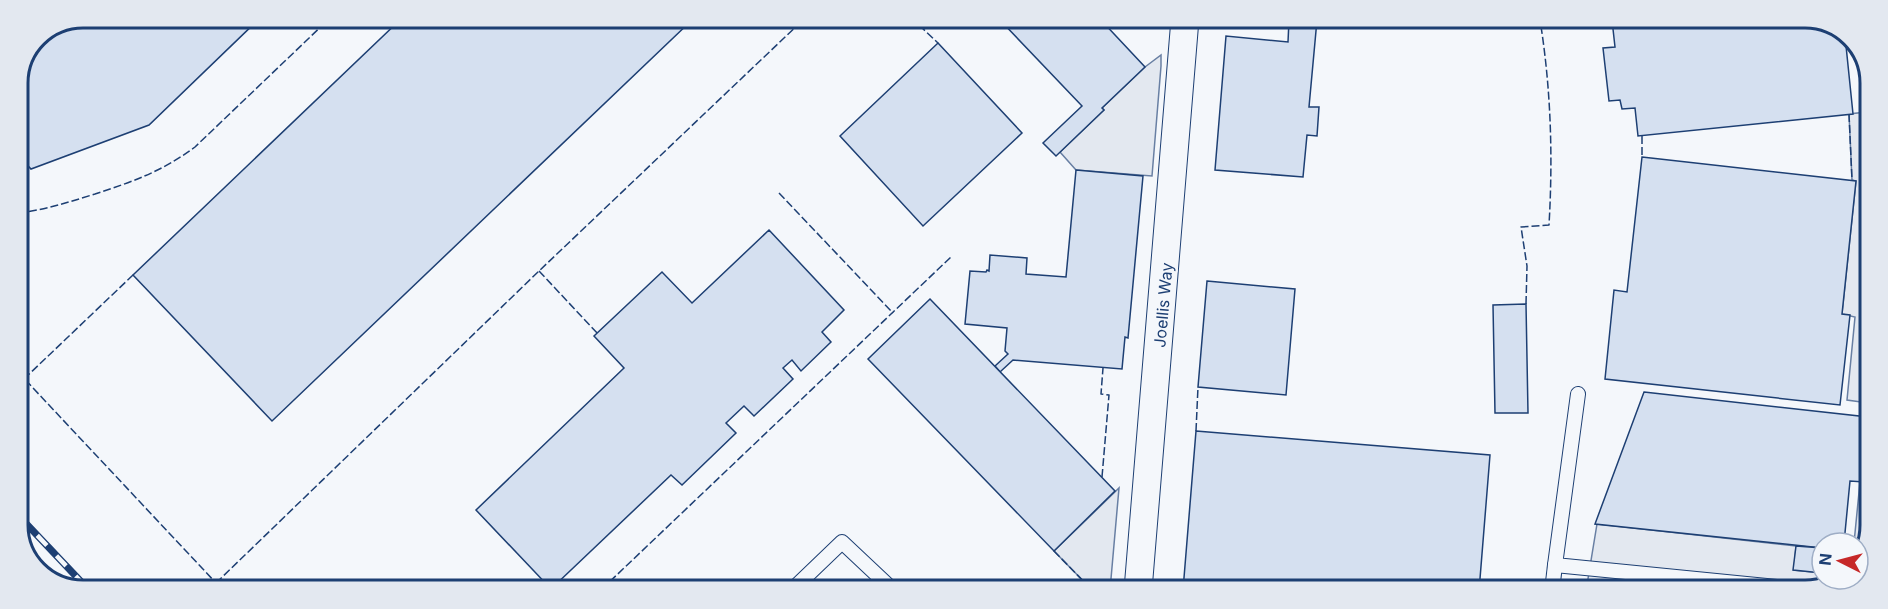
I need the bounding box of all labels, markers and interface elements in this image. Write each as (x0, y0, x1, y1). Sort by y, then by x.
street label: Joellis Way (1149, 262, 1177, 348)
north arrow (1810, 531, 1870, 591)
text: N (1814, 552, 1836, 567)

